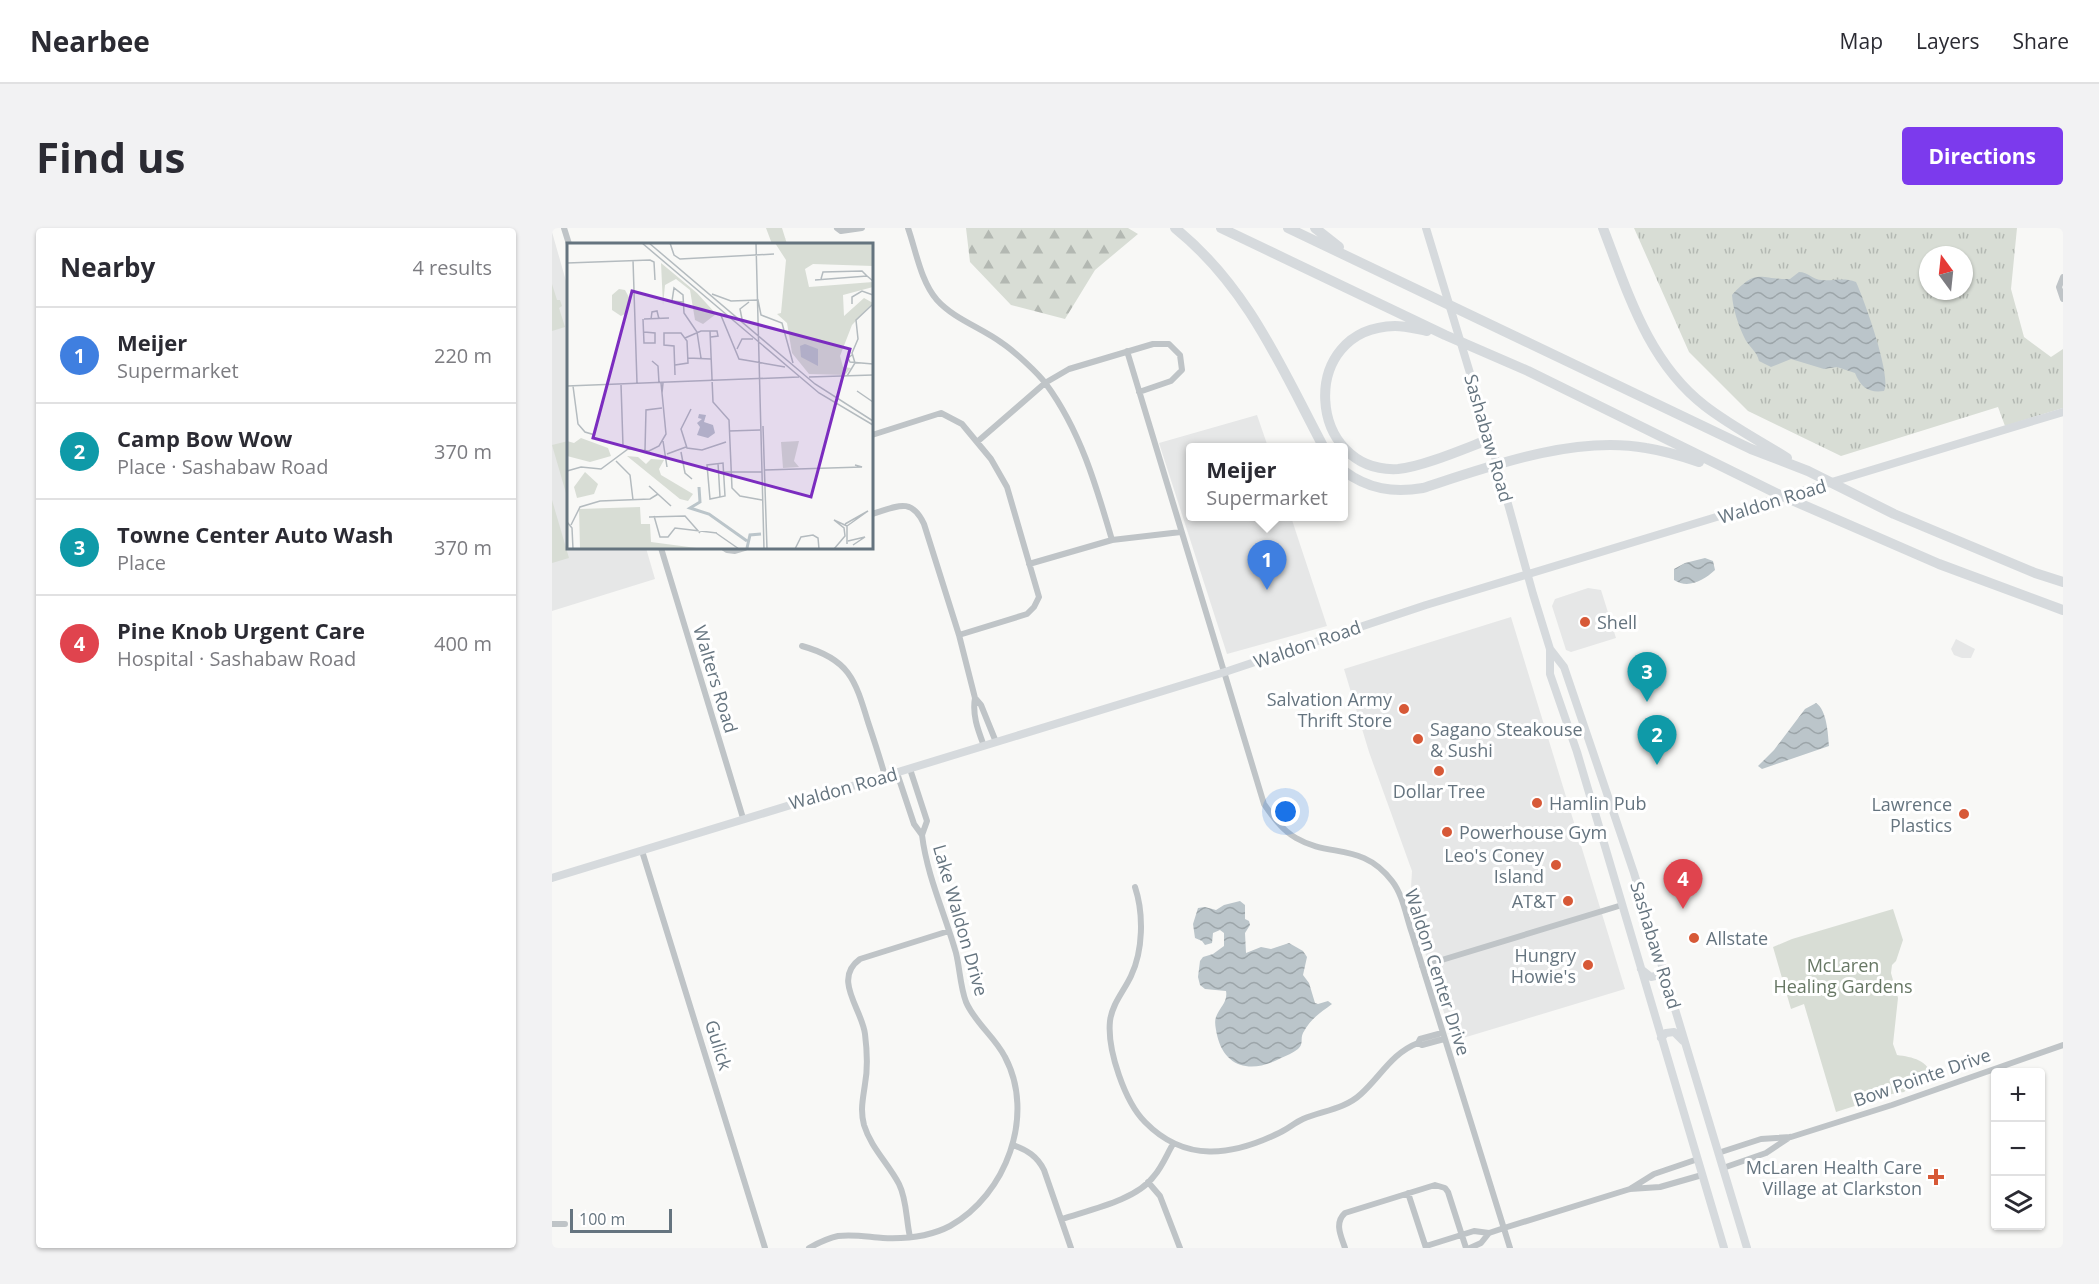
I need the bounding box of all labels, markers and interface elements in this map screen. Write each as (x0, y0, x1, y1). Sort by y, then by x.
text: Nearbee (30, 22, 150, 60)
text: Map (1840, 27, 1883, 55)
text: Layers (1916, 27, 1980, 55)
text: Share (2013, 27, 2069, 55)
button: Directions (1902, 127, 2063, 185)
text: Find us (36, 128, 185, 185)
inset map (567, 243, 873, 549)
north arrow (1919, 246, 1973, 300)
text: Nearby (60, 249, 155, 285)
text: 4 results (412, 254, 492, 281)
text: Meijer (117, 327, 187, 357)
text: 1 (74, 342, 85, 369)
text: 220 m (434, 342, 492, 369)
text: Supermarket (117, 357, 239, 384)
street label: Sashabaw Road (1459, 371, 1519, 505)
text: Camp Bow Wow (117, 423, 292, 453)
text: 2 (74, 438, 85, 465)
text: 370 m (434, 438, 492, 465)
popup (1186, 443, 1348, 521)
text: Place · Sashabaw Road (117, 453, 328, 480)
text: Meijer (1206, 454, 1276, 484)
street label: Waldon Road (1715, 473, 1829, 529)
text: Supermarket (1206, 484, 1328, 511)
text: Towne Center Auto Wash (117, 519, 394, 549)
text: 3 (74, 534, 85, 561)
text: 370 m (434, 534, 492, 561)
pin: 1 (1248, 540, 1286, 590)
text: Place (117, 549, 166, 576)
place label: Shell (1597, 610, 1637, 634)
street label: Waldon Road (1250, 614, 1364, 674)
text: Pine Knob Urgent Care (117, 615, 365, 645)
marker: Shell (1578, 615, 1592, 629)
street label: Walters Road (688, 622, 744, 736)
text: 4 (74, 630, 85, 657)
text: 400 m (434, 630, 492, 657)
text: Hospital · Sashabaw Road (117, 645, 356, 672)
pin: 3 (1628, 652, 1666, 702)
place label: Salvation Army Thrift Store (1267, 687, 1393, 732)
marker: Salvation Army Thrift Store (1397, 702, 1411, 716)
pin: 2 (1638, 716, 1676, 765)
place label: Sagano Steakouse & Sushi (1430, 717, 1583, 762)
marker: Sagano Steakouse & Sushi (1411, 732, 1425, 746)
street label: Waldon Road (786, 761, 900, 815)
marker: Dollar Tree (1432, 764, 1446, 778)
place label: Dollar Tree (1393, 779, 1485, 803)
place label: Hamlin Pub (1549, 791, 1647, 815)
place label: Lawrence Plastics (1871, 792, 1952, 837)
marker: Hamlin Pub (1530, 796, 1544, 810)
your location (1271, 797, 1300, 826)
marker: Lawrence Plastics (1957, 807, 1971, 821)
place label: Powerhouse Gym (1459, 820, 1607, 844)
marker: Powerhouse Gym (1440, 825, 1454, 839)
street label: Lake Waldon Drive (928, 842, 994, 998)
place label: Leo's Coney Island (1444, 843, 1545, 888)
marker: Leo's Coney Island (1549, 858, 1563, 872)
pin: 4 (1664, 860, 1702, 909)
street label: Sashabaw Road (1625, 878, 1687, 1012)
street label: Waldon Center Drive (1400, 886, 1476, 1058)
place label: AT&T (1512, 889, 1556, 913)
marker: AT&T (1561, 894, 1575, 908)
place label: Allstate (1706, 926, 1768, 950)
marker: Allstate (1687, 931, 1701, 945)
place label: Hungry Howie's (1511, 943, 1577, 988)
park label: McLaren Healing Gardens (1773, 953, 1913, 998)
marker: Hungry Howie's (1581, 958, 1595, 972)
street label: Gulick (700, 1017, 738, 1074)
street label: Bow Pointe Drive (1850, 1042, 1994, 1112)
map controls (1991, 1068, 2045, 1230)
button: + (1991, 1068, 2045, 1122)
button: − (1991, 1122, 2045, 1176)
place label: McLaren Health Care Village at Clarkston (1746, 1155, 1922, 1200)
marker: McLaren Health Care Village at Clarkston (1927, 1168, 1945, 1186)
button: layers (1991, 1176, 2045, 1230)
scale bar (570, 1206, 672, 1234)
text: 100 m (579, 1208, 625, 1230)

